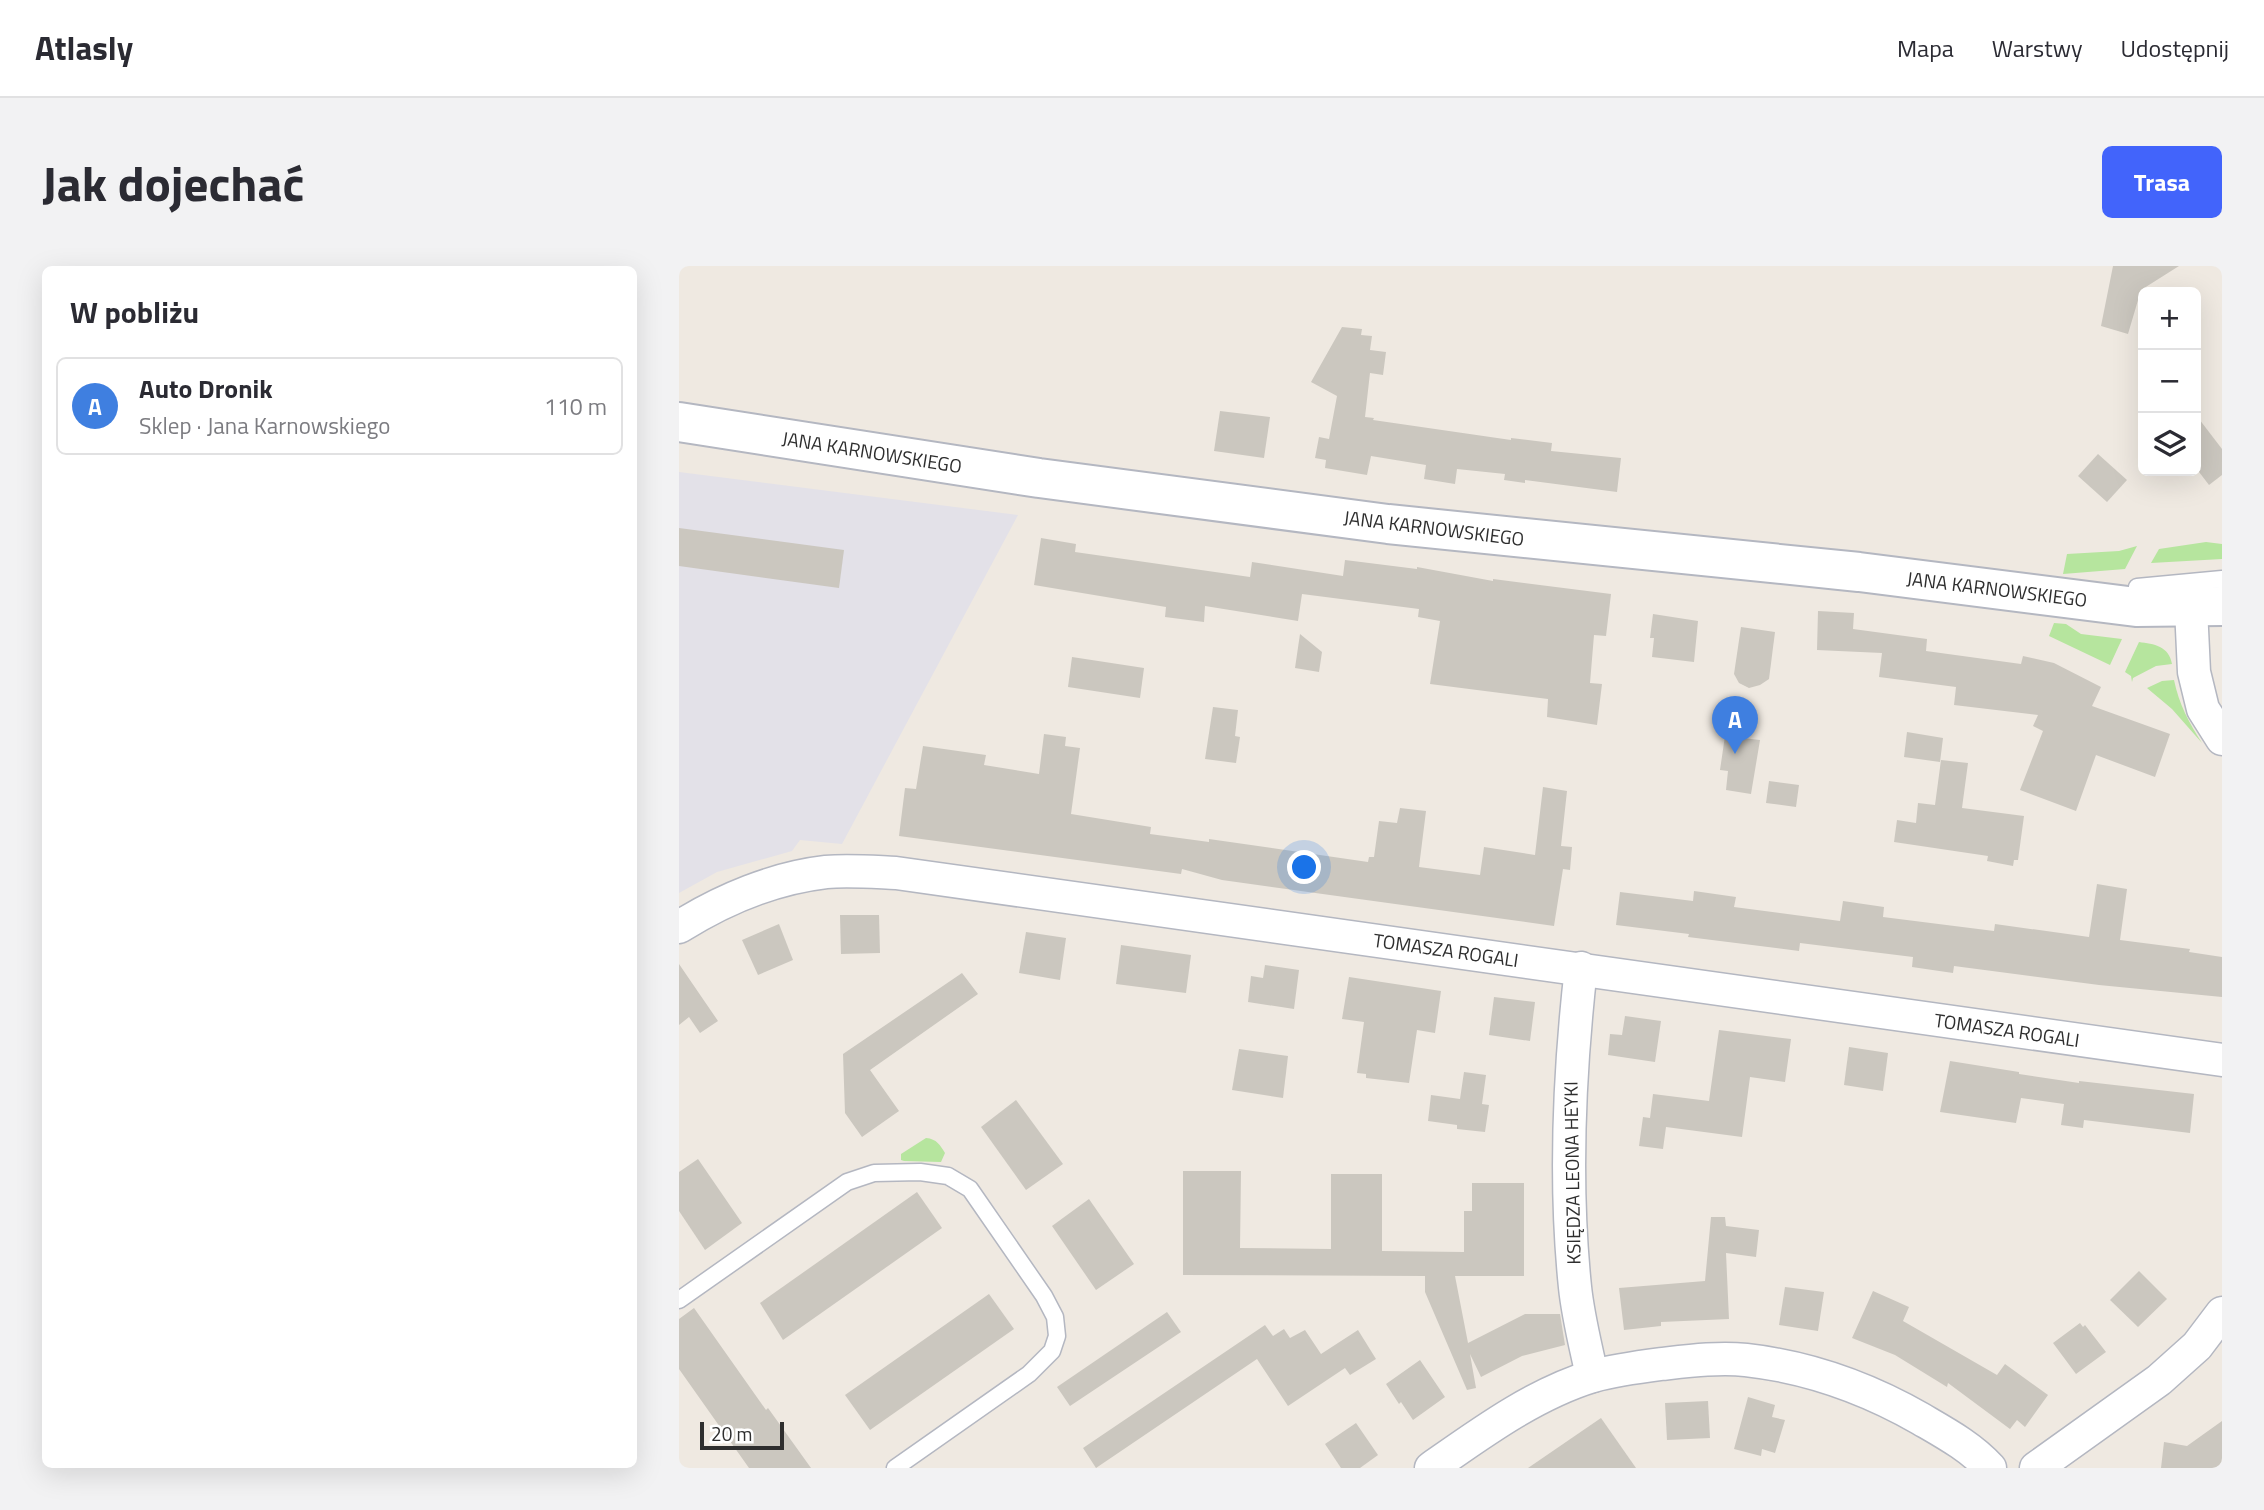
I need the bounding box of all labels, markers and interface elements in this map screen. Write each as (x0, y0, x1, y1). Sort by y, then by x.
text: Atlasly (35, 23, 133, 73)
text: Mapa (1897, 30, 1954, 66)
text: Warstwy (1992, 30, 2083, 66)
text: Udostępnij (2121, 30, 2229, 66)
text: Jak dojechać (42, 145, 304, 220)
button: Trasa (2102, 146, 2222, 218)
map controls (2138, 287, 2201, 476)
button: + (2138, 287, 2201, 350)
text: W pobliżu (70, 289, 199, 335)
button: − (2138, 350, 2201, 413)
text: Auto Dronik (139, 369, 273, 408)
text: A (88, 389, 102, 424)
text: 110 m (544, 389, 607, 424)
text: Sklep · Jana Karnowskiego (139, 408, 390, 443)
button: layers (2138, 413, 2201, 476)
street label: JANA KARNOWSKIEGO (780, 423, 964, 480)
street label: JANA KARNOWSKIEGO (1342, 502, 1526, 553)
street label: JANA KARNOWSKIEGO (1905, 563, 2089, 614)
pin: A (1712, 696, 1758, 754)
your location (1287, 850, 1321, 884)
street label: TOMASZA ROGALI (1372, 925, 1521, 974)
street label: TOMASZA ROGALI (1933, 1005, 2082, 1054)
street label: KSIĘDZA LEONA HEYKI (1555, 1081, 1588, 1265)
scale bar (700, 1419, 784, 1451)
text: 20 m (711, 1419, 752, 1448)

